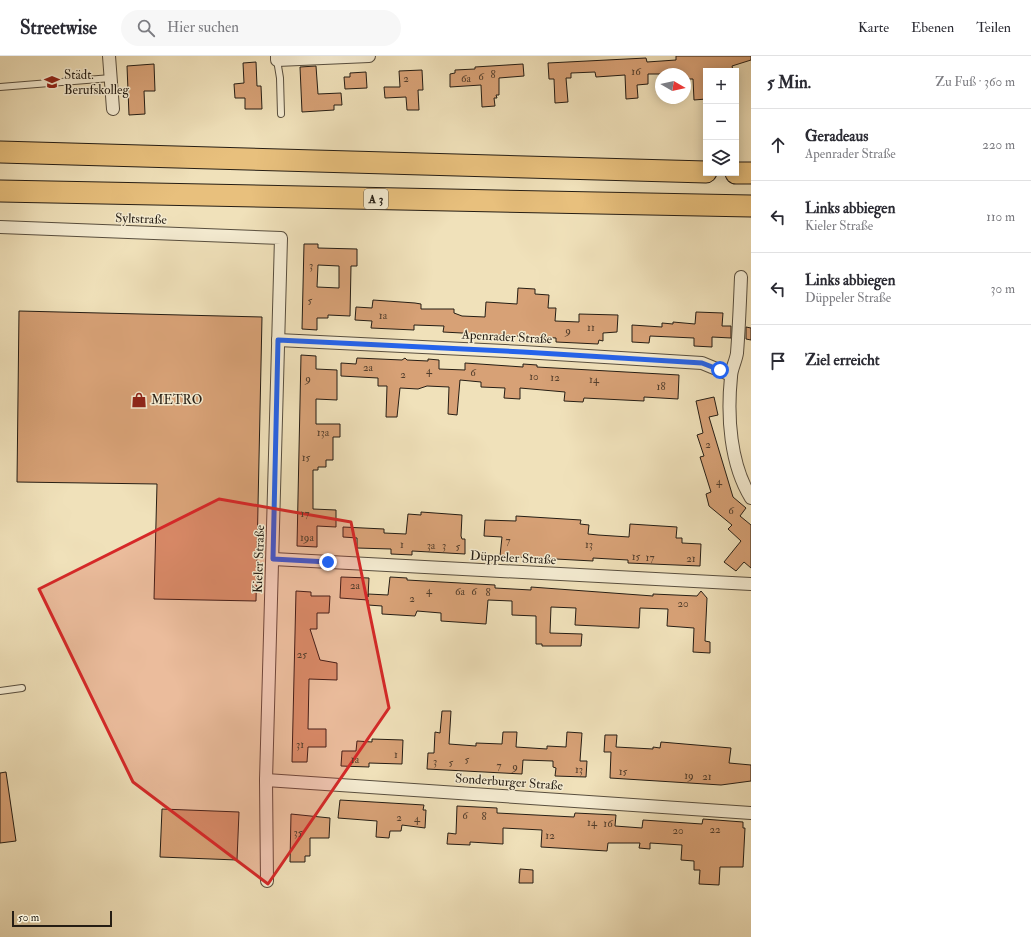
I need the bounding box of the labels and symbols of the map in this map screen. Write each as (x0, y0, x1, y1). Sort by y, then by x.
house number: 16 (631, 65, 642, 78)
place label: Städt. Berufskolleg (64, 67, 129, 98)
house number: 8 (490, 68, 496, 81)
north arrow (655, 68, 691, 104)
house number: 6 (478, 70, 485, 83)
house number: 2 (403, 72, 409, 85)
house number: 6a (461, 72, 472, 85)
school or university icon: Städt. Berufskolleg (43, 73, 61, 91)
road number: A 3 (364, 189, 388, 209)
street label: Syltstraße (115, 210, 168, 229)
house number: 3 (309, 259, 313, 272)
house number: 5 (308, 294, 313, 307)
house number: 1a (379, 309, 388, 322)
house number: 11 (587, 321, 595, 334)
house number: 9 (564, 324, 571, 337)
street label: Apenrader Straße (460, 327, 553, 348)
house number: 2a (363, 361, 374, 374)
route start (711, 361, 729, 379)
house number: 4 (426, 364, 433, 377)
house number: 6 (470, 366, 477, 379)
house number: 2 (400, 368, 406, 381)
house number: 10 (529, 370, 539, 383)
house number: 12 (550, 371, 560, 384)
house number: 9 (304, 372, 311, 385)
house number: 14 (589, 373, 600, 386)
house number: 18 (656, 380, 666, 393)
shop icon: METRO (130, 391, 148, 409)
place label: METRO (151, 392, 202, 408)
house number: 13a (317, 426, 330, 439)
house number: 2 (705, 438, 711, 451)
house number: 15 (302, 451, 311, 464)
house number: 4 (716, 475, 723, 488)
house number: 6 (728, 504, 735, 517)
house number: 17 (301, 507, 309, 520)
street label: Kieler Straße (250, 524, 268, 593)
house number: 19a (300, 531, 314, 544)
house number: 7 (505, 534, 511, 547)
house number: 1 (400, 538, 404, 551)
house number: 13 (585, 538, 593, 551)
house number: 3a (427, 539, 436, 552)
house number: 3 (442, 539, 446, 552)
house number: 5 (456, 540, 461, 553)
street label: Düppeler Straße (469, 548, 557, 569)
house number: 15 (632, 550, 641, 563)
house number: 17 (646, 551, 654, 564)
house number: 21 (686, 552, 696, 565)
route end (319, 553, 337, 571)
house number: 2a (350, 579, 361, 592)
house number: 4 (426, 584, 433, 597)
house number: 6a (455, 585, 466, 598)
house number: 6 (471, 585, 478, 598)
house number: 8 (485, 586, 491, 599)
house number: 2 (409, 592, 415, 605)
house number: 20 (677, 597, 689, 610)
house number: 25 (297, 648, 307, 661)
house number: 31 (296, 738, 304, 751)
house number: 1 (394, 748, 398, 761)
house number: 1a (351, 753, 360, 766)
house number: 5 (465, 753, 470, 766)
house number: 3 (433, 755, 437, 768)
house number: 5 (449, 756, 454, 769)
house number: 7 (496, 759, 502, 772)
house number: 9 (511, 760, 518, 773)
house number: 13 (575, 763, 583, 776)
house number: 15 (619, 765, 628, 778)
house number: 19 (684, 769, 694, 782)
street label: Sonderburger Straße (454, 770, 564, 794)
house number: 21 (702, 770, 712, 783)
house number: 6 (462, 809, 469, 822)
house number: 8 (481, 810, 487, 823)
house number: 2 (396, 811, 402, 824)
house number: 4 (414, 812, 421, 825)
house number: 14 (587, 816, 598, 829)
house number: 16 (603, 817, 614, 830)
house number: 22 (709, 823, 721, 836)
house number: 20 (672, 824, 684, 837)
house number: 35 (293, 826, 303, 839)
house number: 12 (545, 829, 555, 842)
scale bar (12, 909, 112, 928)

